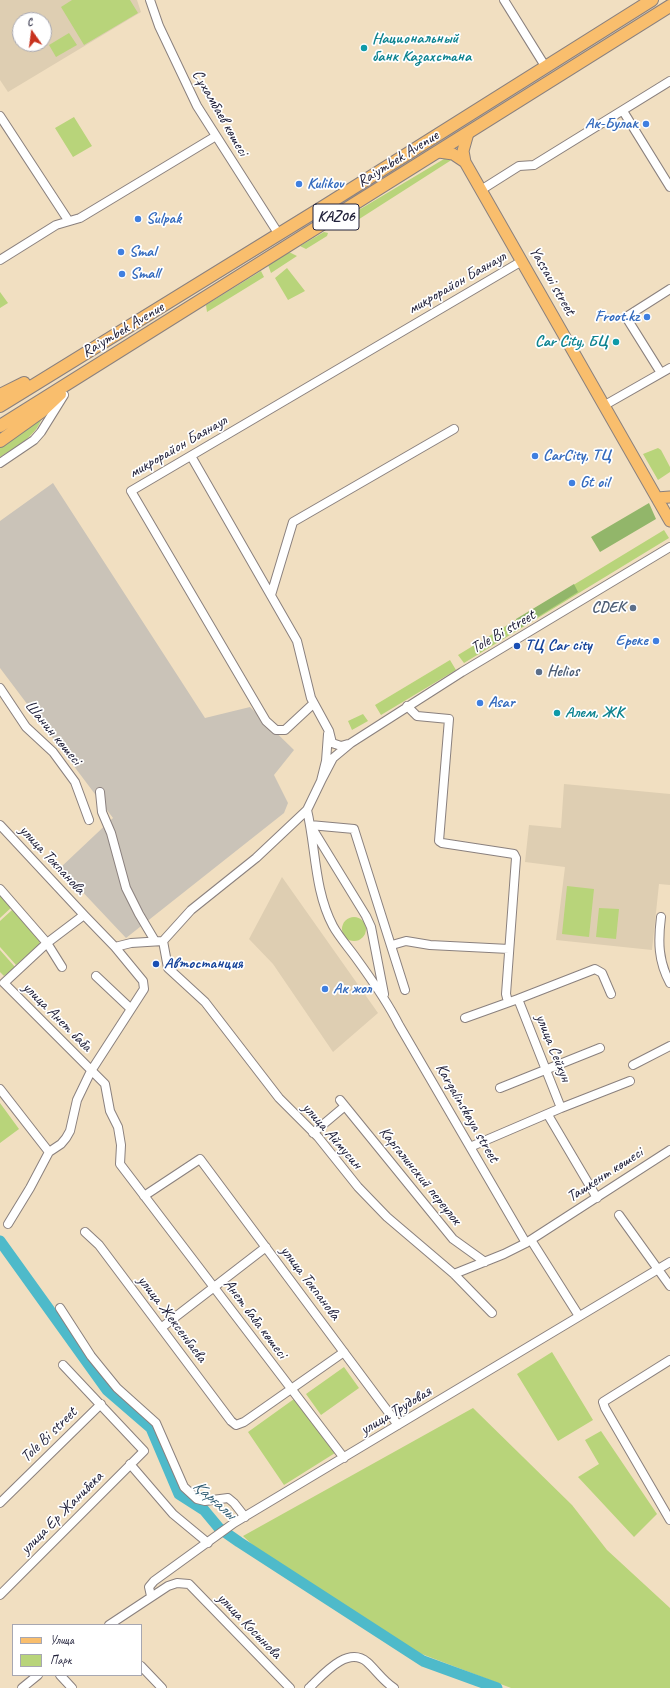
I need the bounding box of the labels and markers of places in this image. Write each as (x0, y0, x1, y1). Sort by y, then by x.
place label: Национальный банк Казахстана (372, 29, 471, 67)
marker: Национальный банк Казахстана (359, 43, 369, 53)
place label: Ак-Булак (585, 114, 638, 134)
marker: Ак-Булак (641, 119, 651, 129)
place label: Kulikov (307, 174, 343, 194)
marker: Kulikov (294, 179, 304, 189)
place label: Sulpak (146, 209, 181, 229)
marker: Sulpak (133, 214, 143, 224)
place label: Smal (129, 242, 156, 262)
marker: Smal (116, 247, 126, 257)
place label: Small (130, 264, 160, 284)
marker: Small (117, 269, 127, 279)
place label: Froot.kz (595, 307, 639, 327)
marker: Froot.kz (642, 312, 652, 322)
place label: Car City, БЦ (535, 332, 608, 352)
marker: Car City, БЦ (611, 337, 621, 347)
place label: CarCity, ТЦ (543, 446, 611, 466)
marker: CarCity, ТЦ (530, 451, 540, 461)
place label: Gt oil (580, 473, 609, 493)
marker: Gt oil (567, 478, 577, 488)
place label: CDEK (591, 598, 625, 618)
marker: CDEK (628, 603, 638, 613)
place label: Ереке (616, 631, 648, 651)
place label: ТЦ Car city (525, 636, 592, 656)
marker: Ереке (651, 636, 661, 646)
marker: ТЦ Car city (512, 641, 522, 651)
place label: Helios (547, 662, 579, 682)
marker: Helios (534, 667, 544, 677)
place label: Asar (488, 693, 515, 713)
marker: Asar (475, 698, 485, 708)
place label: Алем, ЖК (565, 703, 624, 723)
marker: Алем, ЖК (552, 708, 562, 718)
place label: Автостанция (164, 954, 243, 974)
marker: Автостанция (151, 959, 161, 969)
place label: Ак жол (333, 979, 372, 999)
marker: Ак жол (320, 984, 330, 994)

